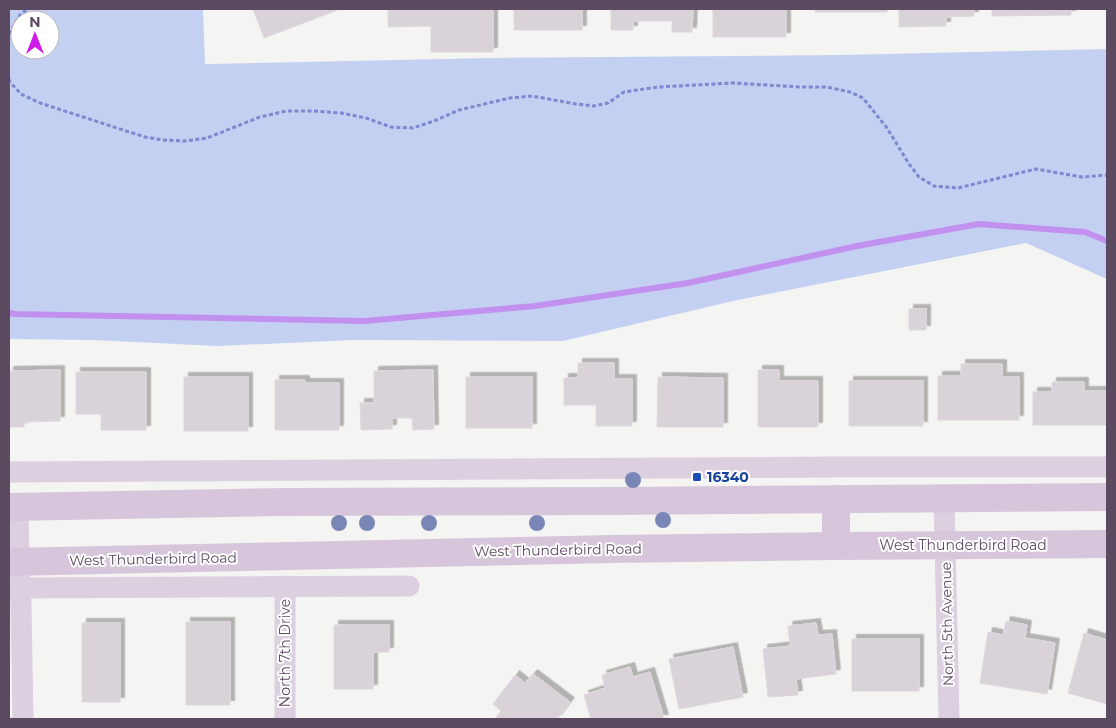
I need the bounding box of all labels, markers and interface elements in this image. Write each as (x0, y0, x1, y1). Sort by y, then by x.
north arrow (10, 10, 60, 60)
text: N (29, 13, 41, 31)
place label: 16340 (707, 468, 749, 486)
marker: 16340 (691, 471, 703, 483)
street label: West Thunderbird Road (879, 536, 1047, 554)
street label: West Thunderbird Road (474, 540, 642, 560)
street label: West Thunderbird Road (69, 549, 237, 569)
street label: North 5th Avenue (937, 562, 957, 686)
street label: North 7th Drive (276, 599, 294, 707)

